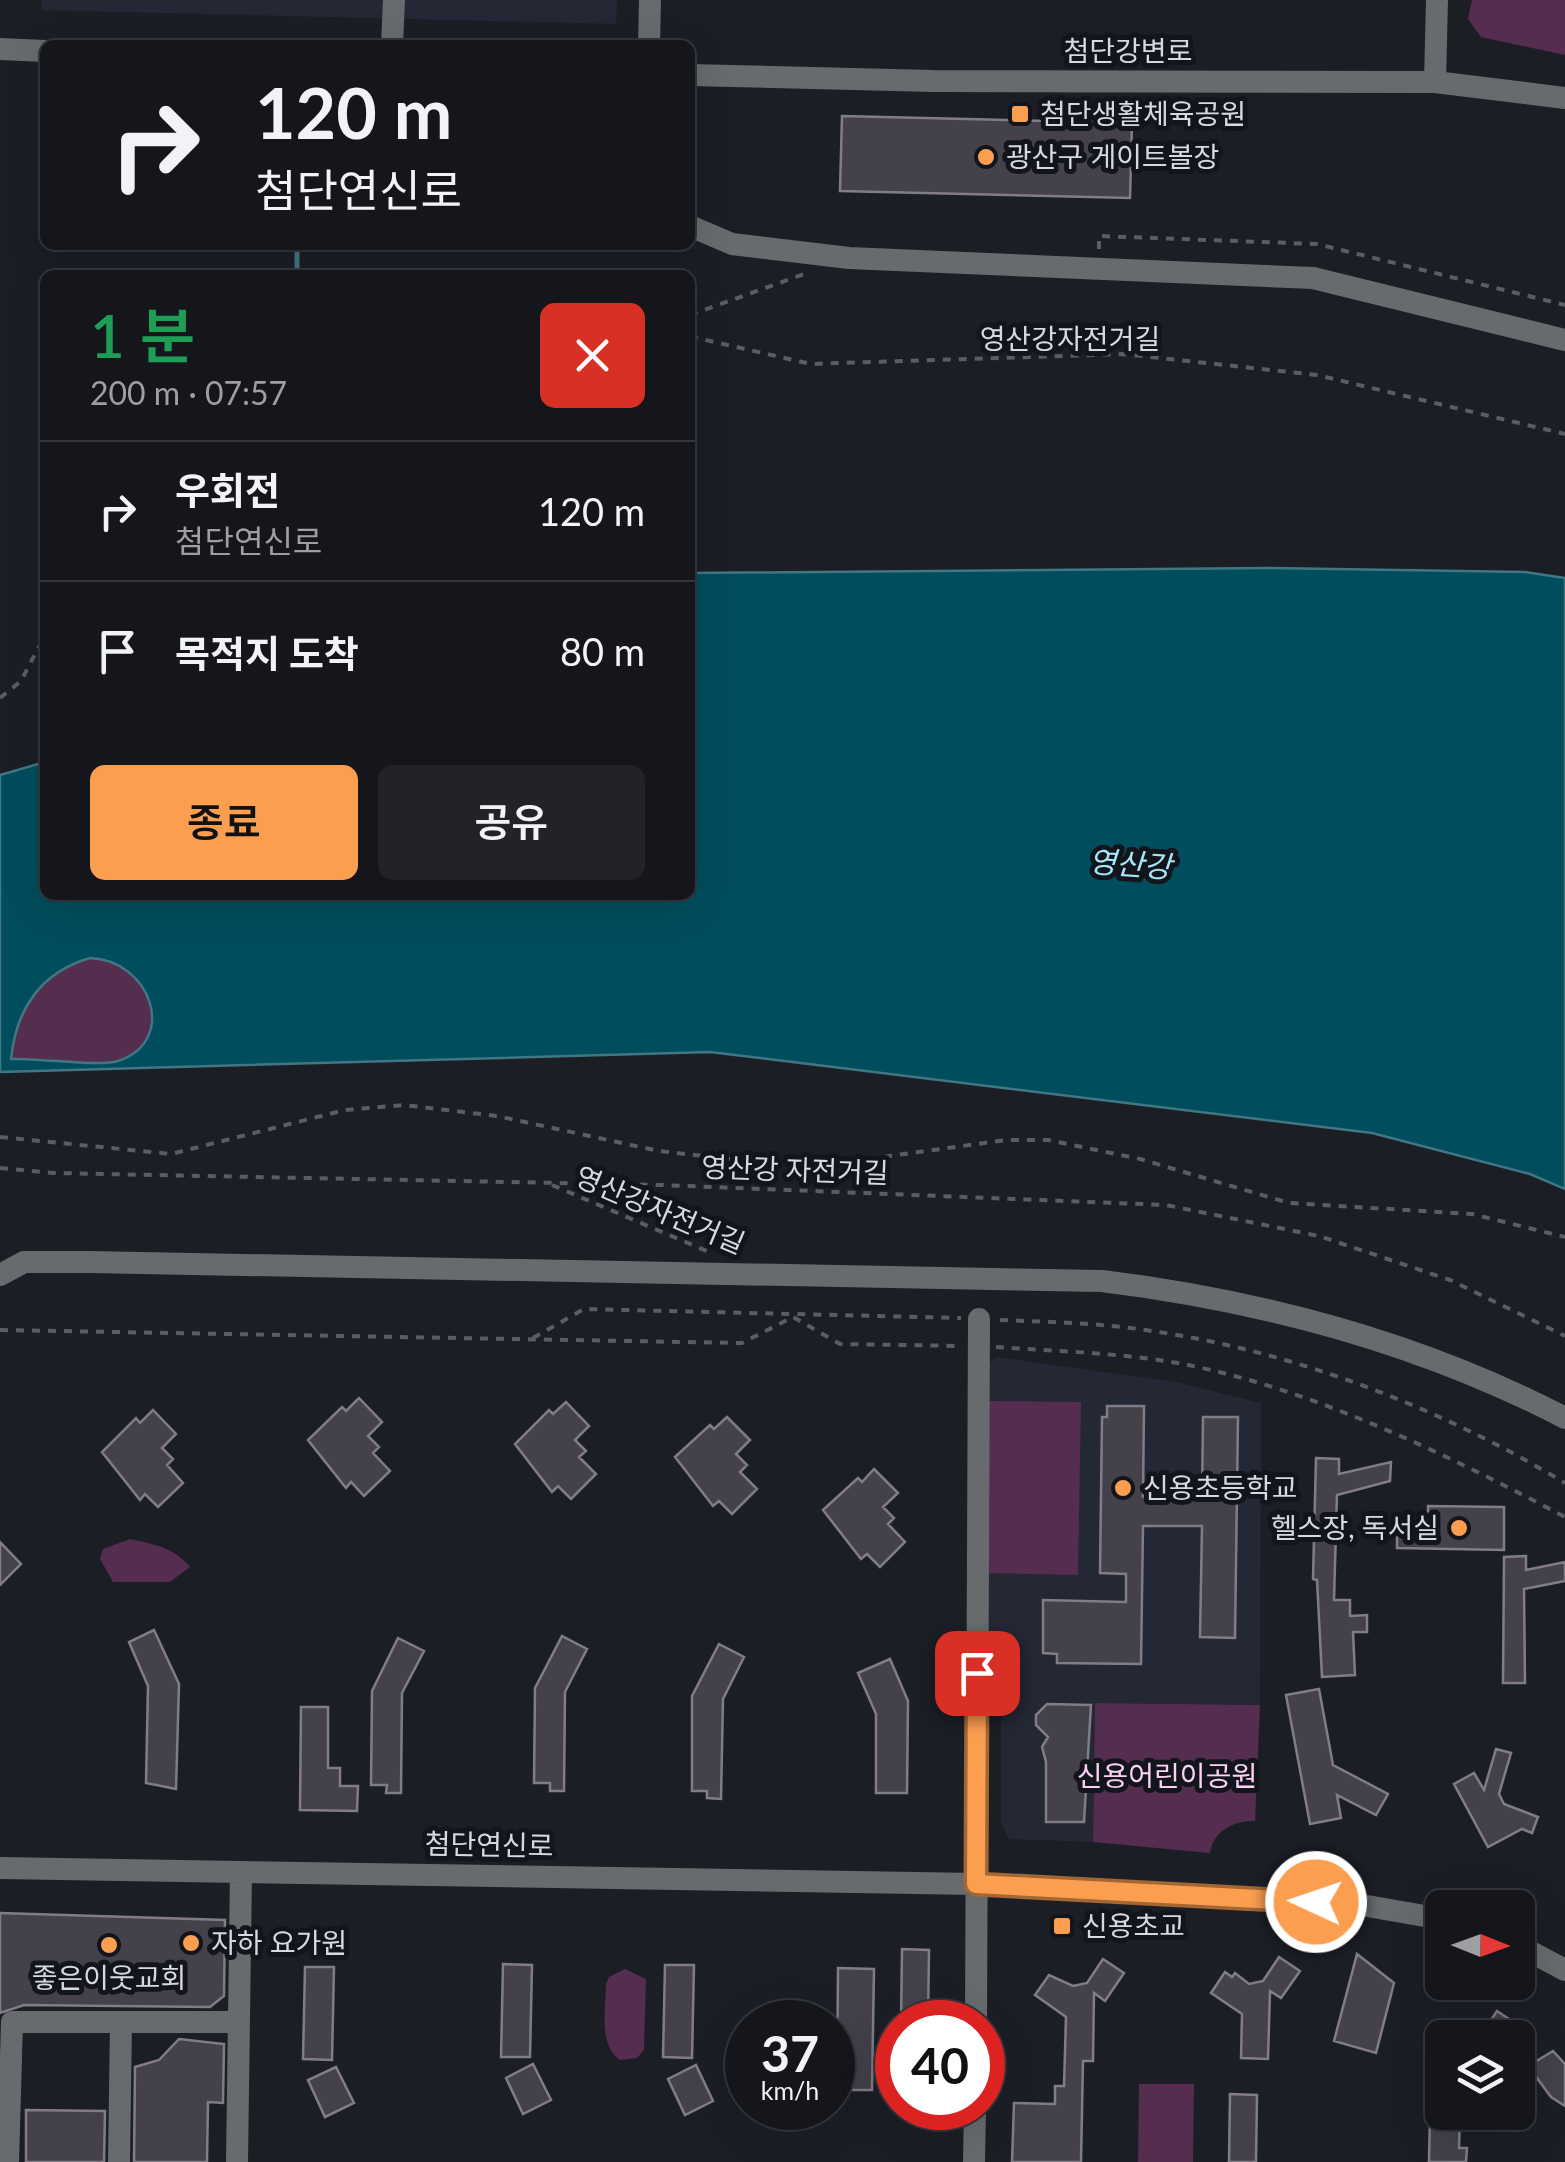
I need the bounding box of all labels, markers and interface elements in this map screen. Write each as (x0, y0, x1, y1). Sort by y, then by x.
street label: 첨단강변로 (1064, 33, 1192, 67)
text: 120 m (255, 70, 452, 154)
icon: right (90, 80, 220, 210)
place label: 첨단생활체육공원 (1040, 96, 1246, 130)
marker: 첨단생활체육공원 (1009, 103, 1031, 125)
place label: 광산구 게이트볼장 (1006, 139, 1219, 173)
marker: 광산구 게이트볼장 (975, 146, 997, 168)
text: 첨단연신로 (255, 163, 462, 217)
text: 1 분 (90, 299, 195, 371)
button: close (540, 303, 645, 408)
street label: 영산강자전거길 (980, 321, 1160, 355)
text: 200 m · 07:57 (90, 373, 287, 412)
text: 우회전 (175, 467, 280, 513)
icon: right (90, 484, 145, 539)
text: 120 m (538, 488, 645, 534)
text: 첨단연신로 (175, 521, 322, 560)
icon: arrive (90, 624, 145, 679)
text: 80 m (560, 628, 645, 674)
text: 목적지 도착 (175, 630, 359, 676)
button: 종료 (90, 765, 358, 880)
button: 공유 (378, 765, 645, 880)
water label: 영산강 (1088, 842, 1176, 884)
street label: 영산강 자전거길 (701, 1149, 889, 1189)
street label: 영산강자전거길 (571, 1158, 750, 1260)
place label: 신용초등학교 (1143, 1470, 1298, 1504)
marker: 신용초등학교 (1112, 1477, 1134, 1499)
place label: 헬스장, 독서실 (1271, 1510, 1439, 1544)
marker: 헬스장, 독서실 (1448, 1517, 1470, 1539)
pin (935, 1631, 1020, 1716)
icon: arrive (950, 1646, 1005, 1701)
park label: 신용어린이공원 (1077, 1758, 1257, 1792)
street label: 첨단연신로 (424, 1826, 554, 1862)
position arrow (1264, 1850, 1368, 1954)
north arrow (1425, 1890, 1535, 2000)
map controls (1425, 1890, 1535, 2130)
place label: 신용초교 (1082, 1908, 1185, 1942)
marker: 신용초교 (1051, 1915, 1073, 1937)
place label: 자하 요가원 (211, 1925, 347, 1959)
marker: 자하 요가원 (180, 1932, 202, 1954)
marker: 좋은이웃교회 (98, 1934, 120, 1956)
place label: 좋은이웃교회 (32, 1960, 186, 1994)
speed limit sign: 40 (875, 2000, 1005, 2130)
button: layers (1425, 2020, 1535, 2130)
text: 37 (761, 2023, 819, 2083)
text: km/h (761, 2075, 819, 2105)

